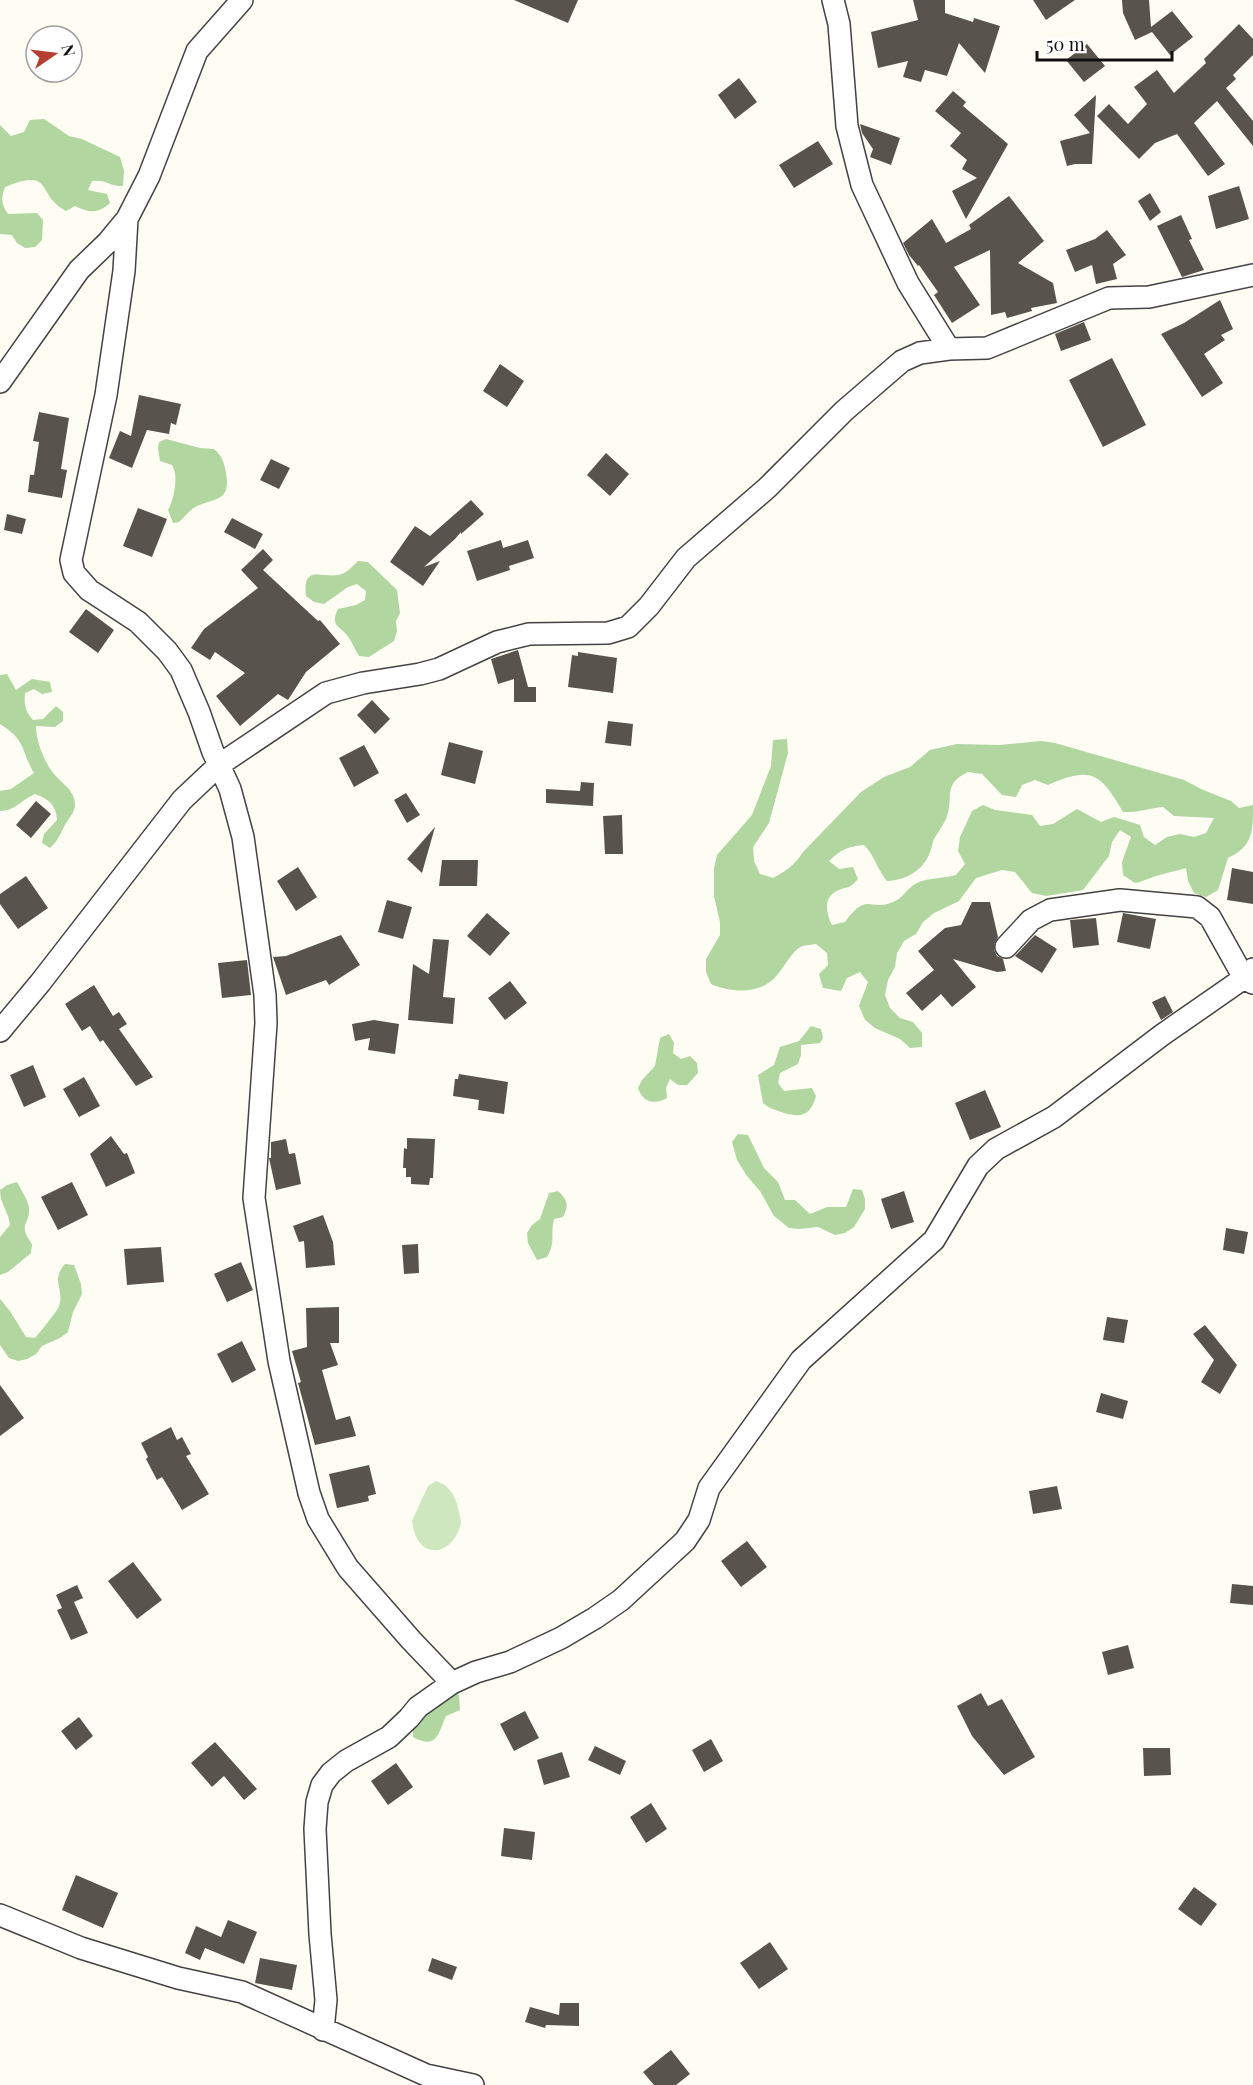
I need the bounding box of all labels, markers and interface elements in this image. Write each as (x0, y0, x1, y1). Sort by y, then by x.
north arrow (24, 24, 84, 84)
scale bar (1037, 24, 1172, 62)
text: 50 m (1046, 32, 1085, 56)
text: N (57, 42, 81, 59)

